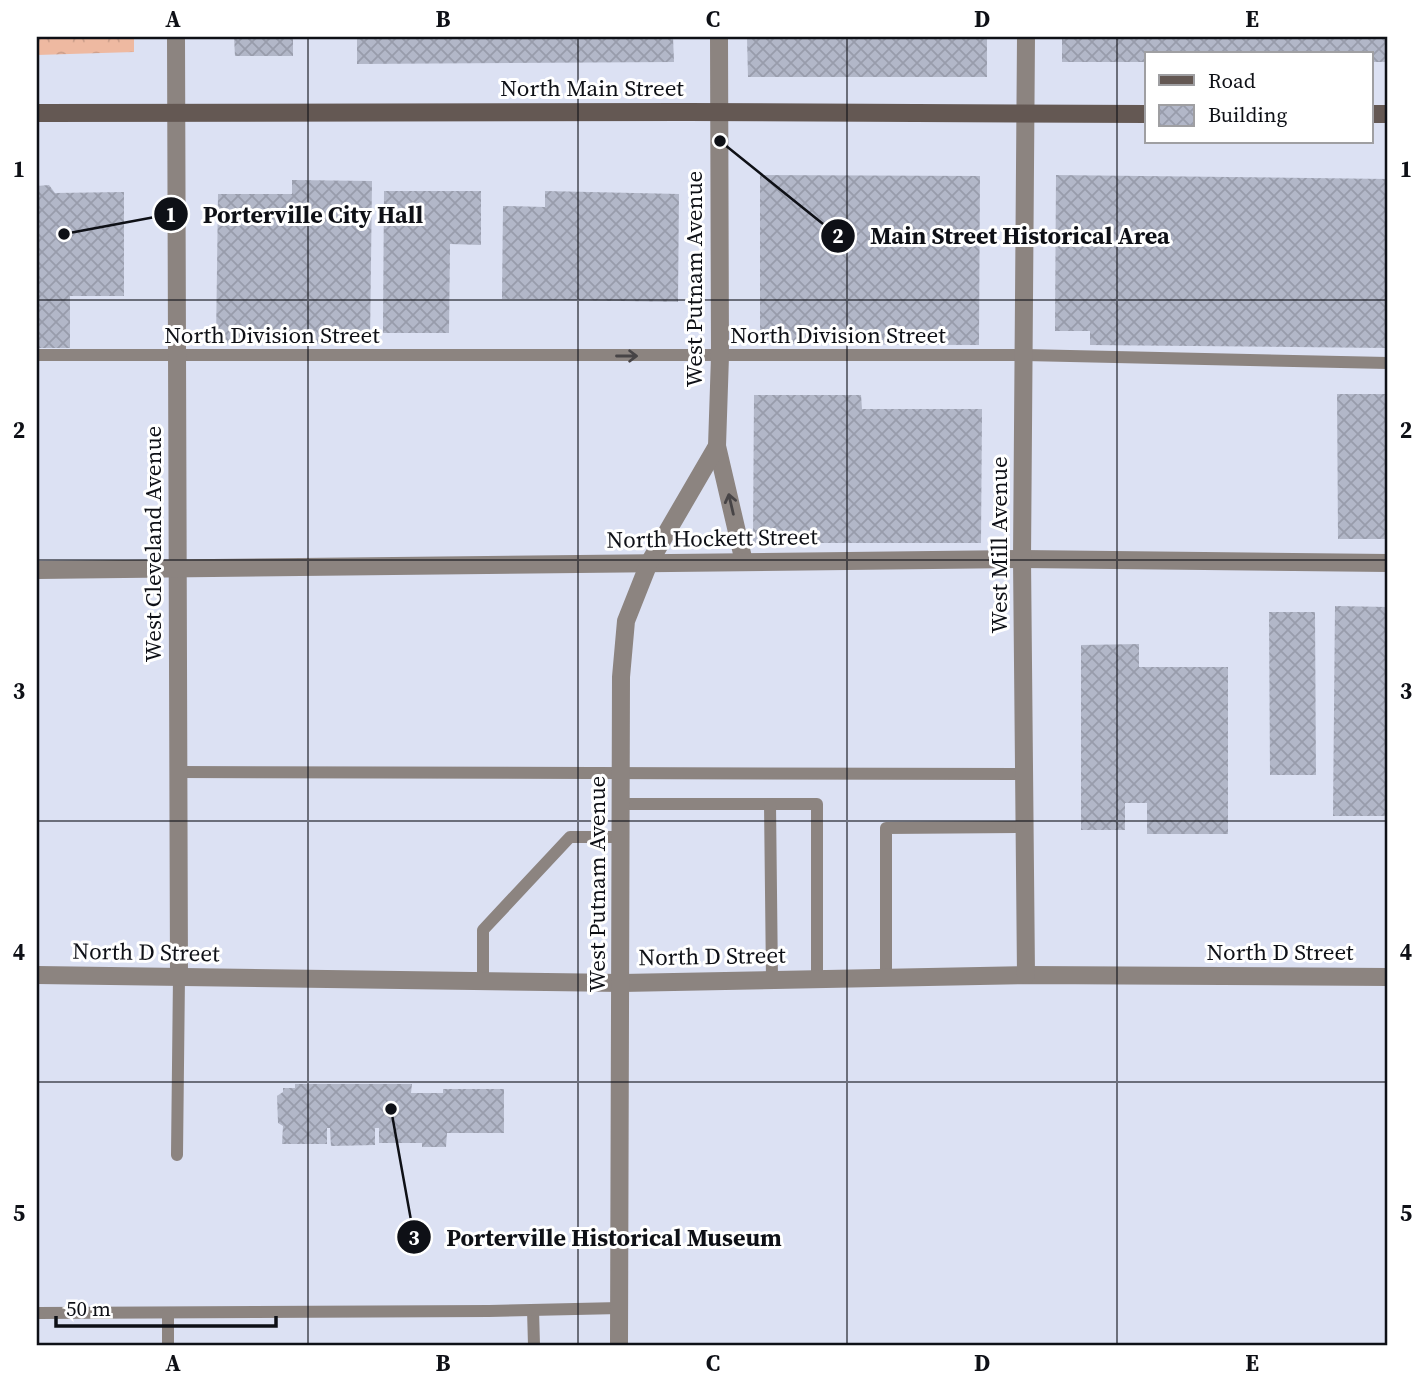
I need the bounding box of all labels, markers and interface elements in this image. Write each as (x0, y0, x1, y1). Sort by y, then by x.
text: A (165, 3, 181, 35)
text: B (436, 3, 451, 35)
text: C (706, 3, 720, 35)
text: D (974, 3, 990, 35)
text: E (1245, 3, 1259, 35)
legend (1145, 52, 1372, 144)
text: Road (1208, 66, 1256, 95)
street label: North Main Street (500, 72, 684, 104)
text: Building (1208, 100, 1287, 129)
text: 1 (13, 153, 25, 185)
text: 1 (1400, 153, 1412, 185)
street label: West Putnam Avenue (678, 171, 710, 387)
callout: Porterville City Hall (153, 192, 437, 237)
text: Porterville City Hall (203, 198, 423, 231)
text: 1 (165, 200, 177, 229)
callout: Main Street Historical Area (821, 213, 1184, 258)
text: Main Street Historical Area (870, 219, 1170, 252)
text: 2 (832, 221, 844, 250)
street label: North Division Street (164, 319, 380, 351)
street label: North Division Street (730, 319, 946, 351)
one-way arrow (616, 349, 639, 363)
text: 2 (13, 414, 25, 446)
text: 2 (1400, 414, 1412, 446)
street label: West Cleveland Avenue (137, 426, 169, 662)
street label: West Mill Avenue (983, 456, 1015, 634)
one-way arrow (723, 493, 737, 516)
street label: North Hockett Street (606, 520, 818, 556)
text: 3 (13, 675, 25, 707)
text: 3 (1400, 675, 1412, 707)
street label: West Putnam Avenue (581, 776, 613, 992)
street label: North D Street (72, 935, 220, 969)
text: 4 (13, 936, 25, 968)
street label: North D Street (1206, 936, 1354, 968)
text: 4 (1400, 936, 1412, 968)
street label: North D Street (638, 939, 786, 973)
text: 5 (13, 1197, 25, 1229)
text: 5 (1400, 1197, 1412, 1229)
callout: Porterville Historical Museum (397, 1215, 795, 1260)
text: Porterville Historical Museum (446, 1221, 782, 1254)
text: 3 (408, 1223, 420, 1252)
scale bar (56, 1284, 276, 1328)
text: 50 m (66, 1294, 111, 1323)
text: A (165, 1347, 181, 1379)
text: B (436, 1347, 451, 1379)
text: C (706, 1347, 720, 1379)
text: D (974, 1347, 990, 1379)
text: E (1245, 1347, 1259, 1379)

